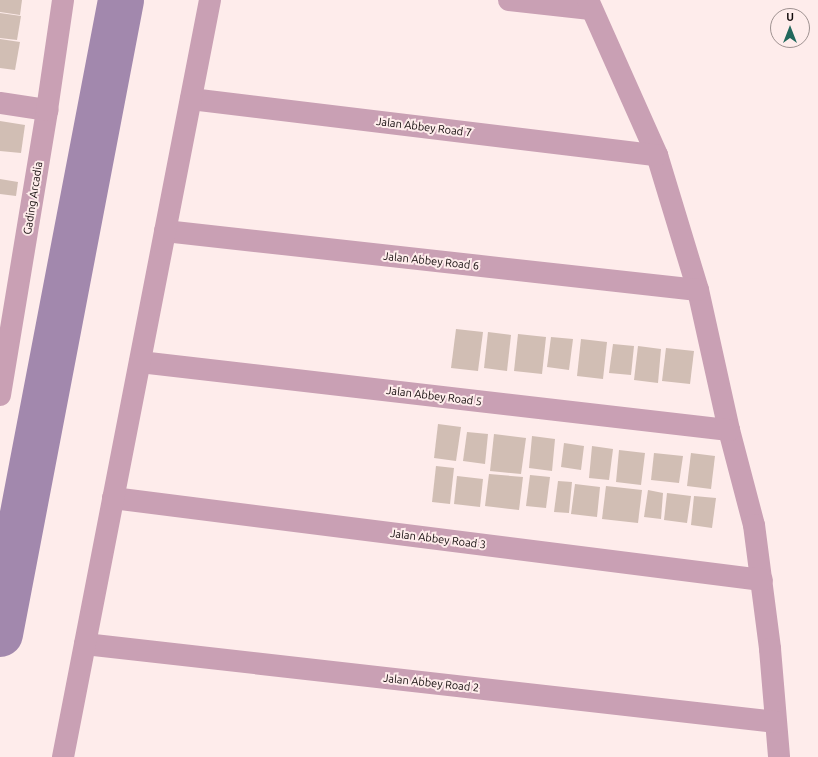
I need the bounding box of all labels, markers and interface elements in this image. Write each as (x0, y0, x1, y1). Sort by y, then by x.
north arrow (770, 8, 810, 48)
text: U (786, 11, 794, 23)
street label: Jalan Abbey Road 7 (375, 115, 473, 139)
street label: Gading Arcadia (21, 160, 45, 236)
street label: Jalan Abbey Road 6 (382, 249, 480, 273)
street label: Jalan Abbey Road 5 (385, 384, 483, 408)
street label: Jalan Abbey Road 3 (389, 527, 487, 551)
street label: Jalan Abbey Road 2 (382, 671, 480, 695)

